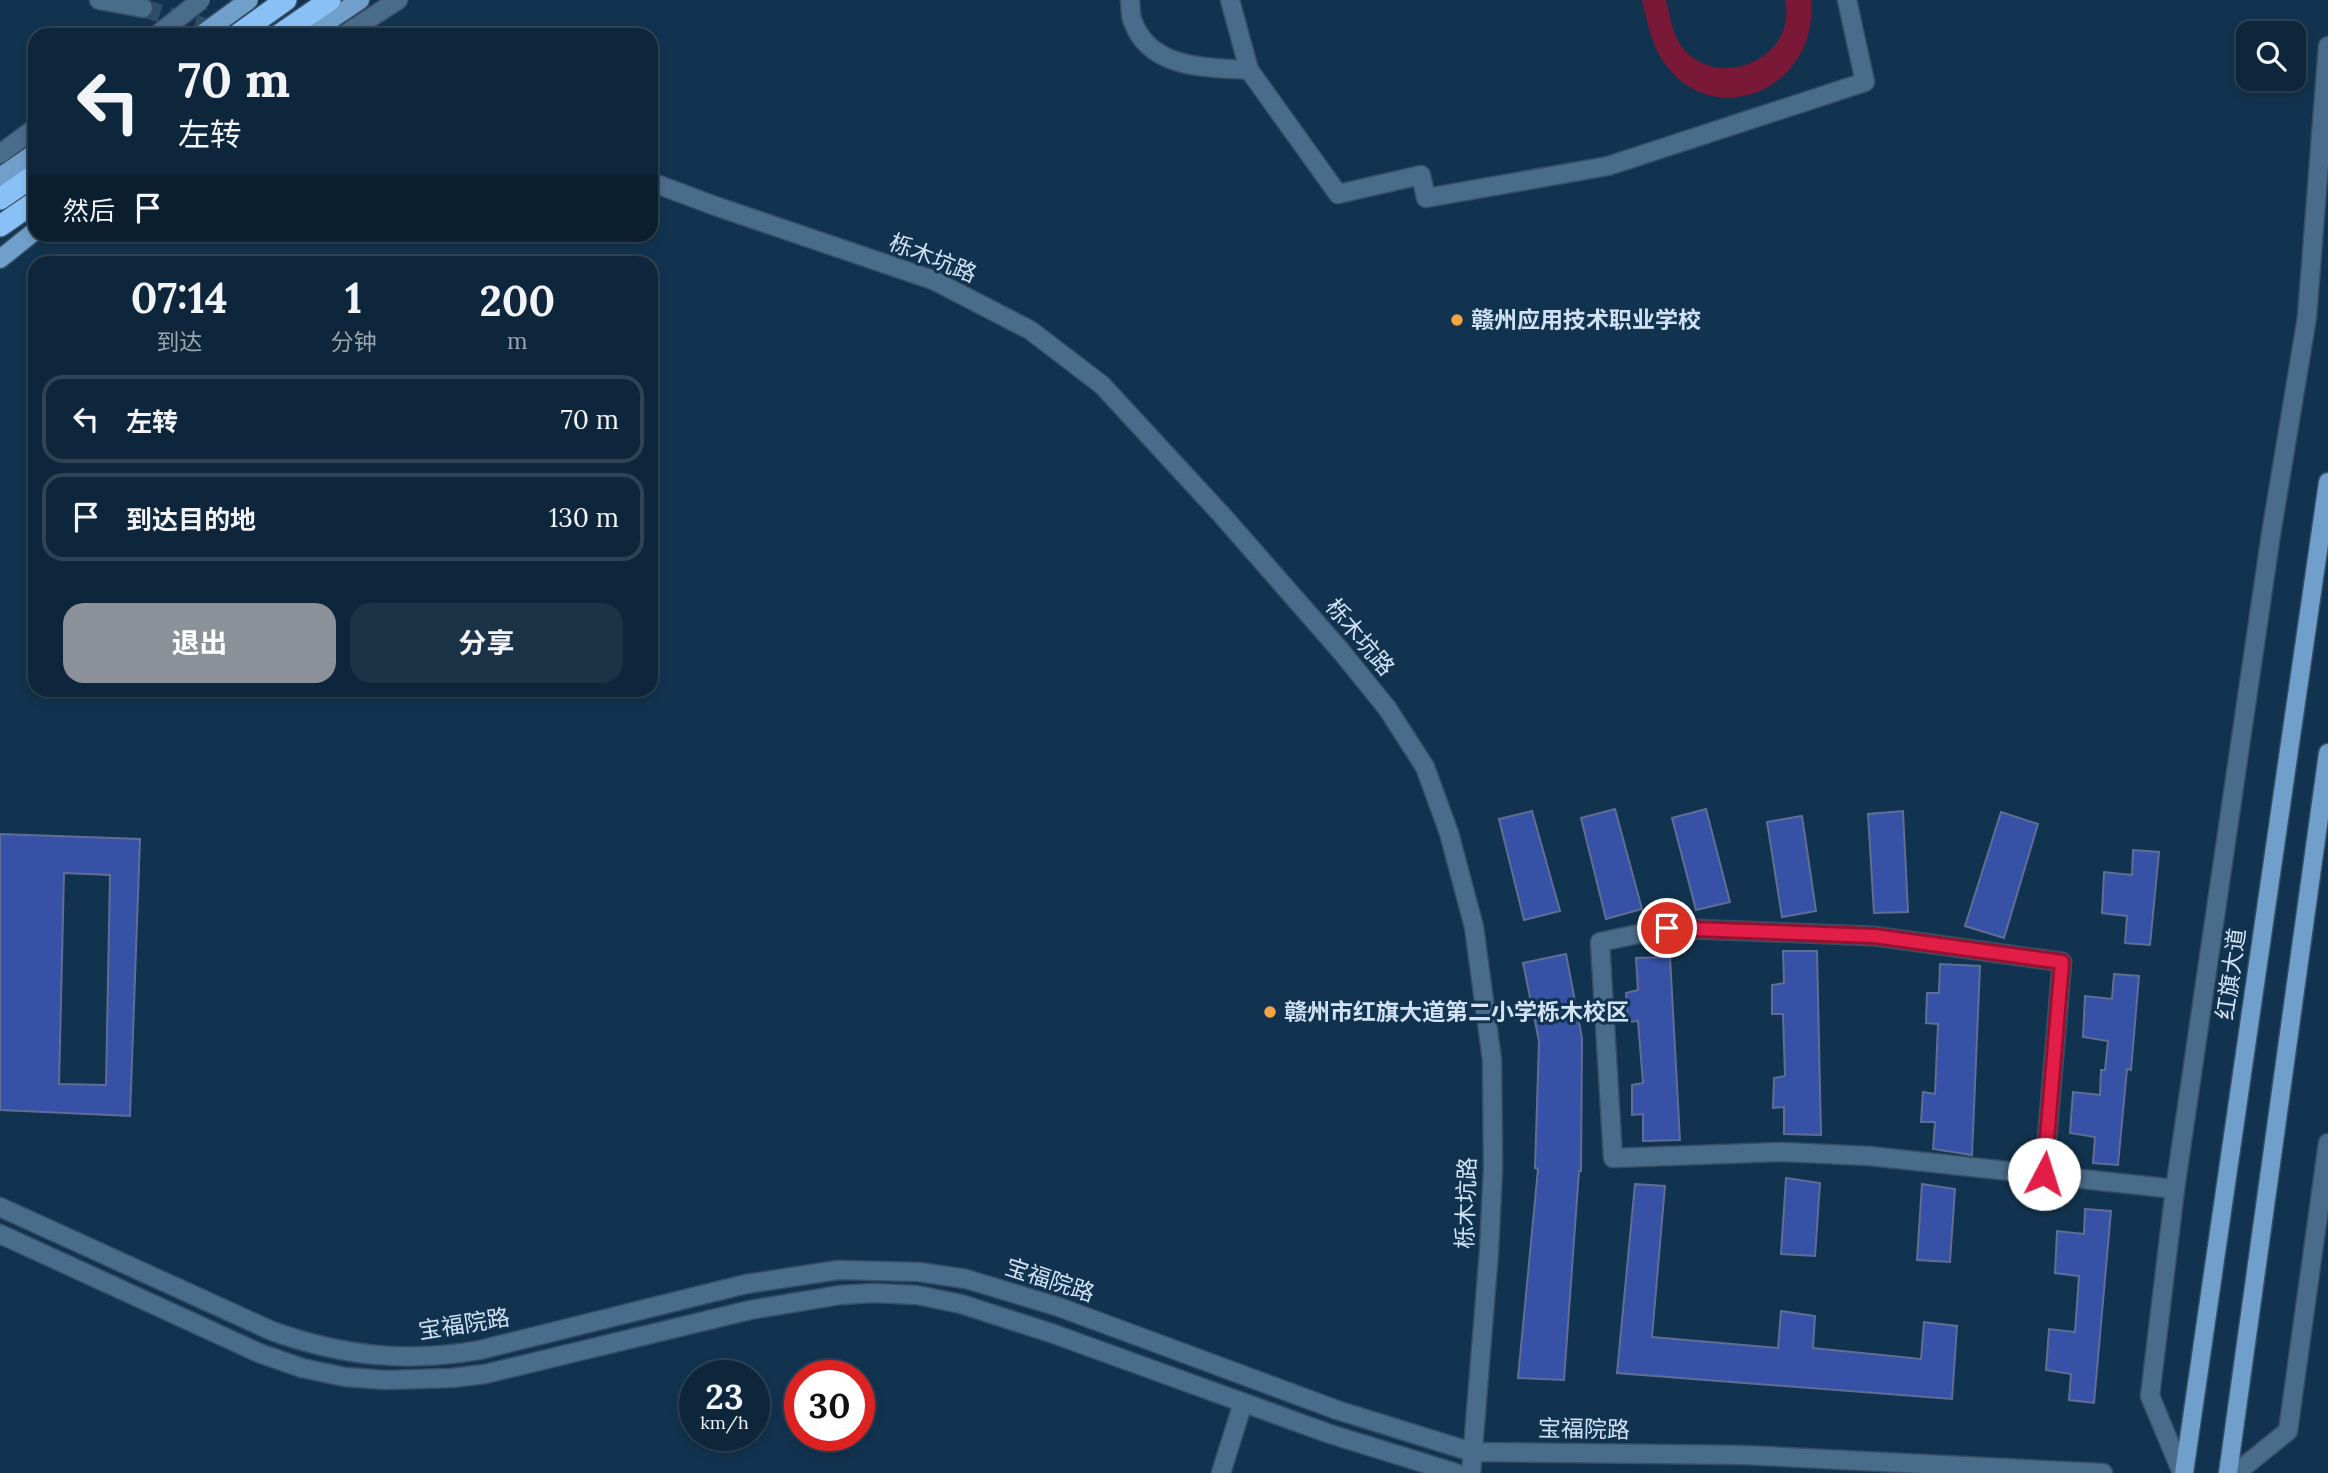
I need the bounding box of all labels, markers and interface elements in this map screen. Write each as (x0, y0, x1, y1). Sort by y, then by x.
map controls (2236, 21, 2306, 91)
button: search (2236, 21, 2306, 91)
text: 70 m (178, 48, 290, 110)
icon: left (63, 56, 154, 147)
text: 左转 (178, 114, 242, 155)
icon: arrive (129, 189, 167, 227)
text: 然后 (63, 194, 115, 227)
street label: 栎木坑路 (885, 227, 981, 288)
text: 07:14 (131, 271, 228, 325)
text: 1 (345, 271, 362, 325)
text: 200 (479, 274, 555, 328)
place label: 赣州应用技术职业学校 (1471, 305, 1701, 334)
marker: 赣州应用技术职业学校 (1449, 312, 1465, 328)
text: m (507, 326, 528, 355)
text: 到达 (156, 327, 202, 356)
text: 分钟 (331, 327, 377, 356)
icon: left (67, 400, 105, 438)
text: 70 m (561, 403, 619, 436)
text: 左转 (126, 405, 178, 438)
icon: arrive (67, 498, 105, 536)
text: 130 m (549, 501, 619, 534)
text: 到达目的地 (126, 503, 256, 536)
street label: 栎木坑路 (1320, 592, 1401, 681)
button: 退出 (63, 603, 336, 683)
button: 分享 (350, 603, 623, 683)
pin (1637, 898, 1697, 958)
icon: arrive (1648, 909, 1686, 947)
street label: 红旗大道 (2210, 926, 2251, 1022)
place label: 赣州市红旗大道第二小学栎木校区 (1284, 997, 1629, 1026)
marker: 赣州市红旗大道第二小学栎木校区 (1262, 1004, 1278, 1020)
position arrow (2007, 1137, 2081, 1211)
street label: 栎木坑路 (1449, 1157, 1482, 1249)
street label: 宝福院路 (1002, 1252, 1098, 1308)
street label: 宝福院路 (416, 1302, 512, 1345)
speed limit sign: 30 (784, 1360, 875, 1451)
text: 23 (705, 1374, 744, 1419)
text: km/h (700, 1411, 749, 1434)
street label: 宝福院路 (1538, 1413, 1630, 1444)

